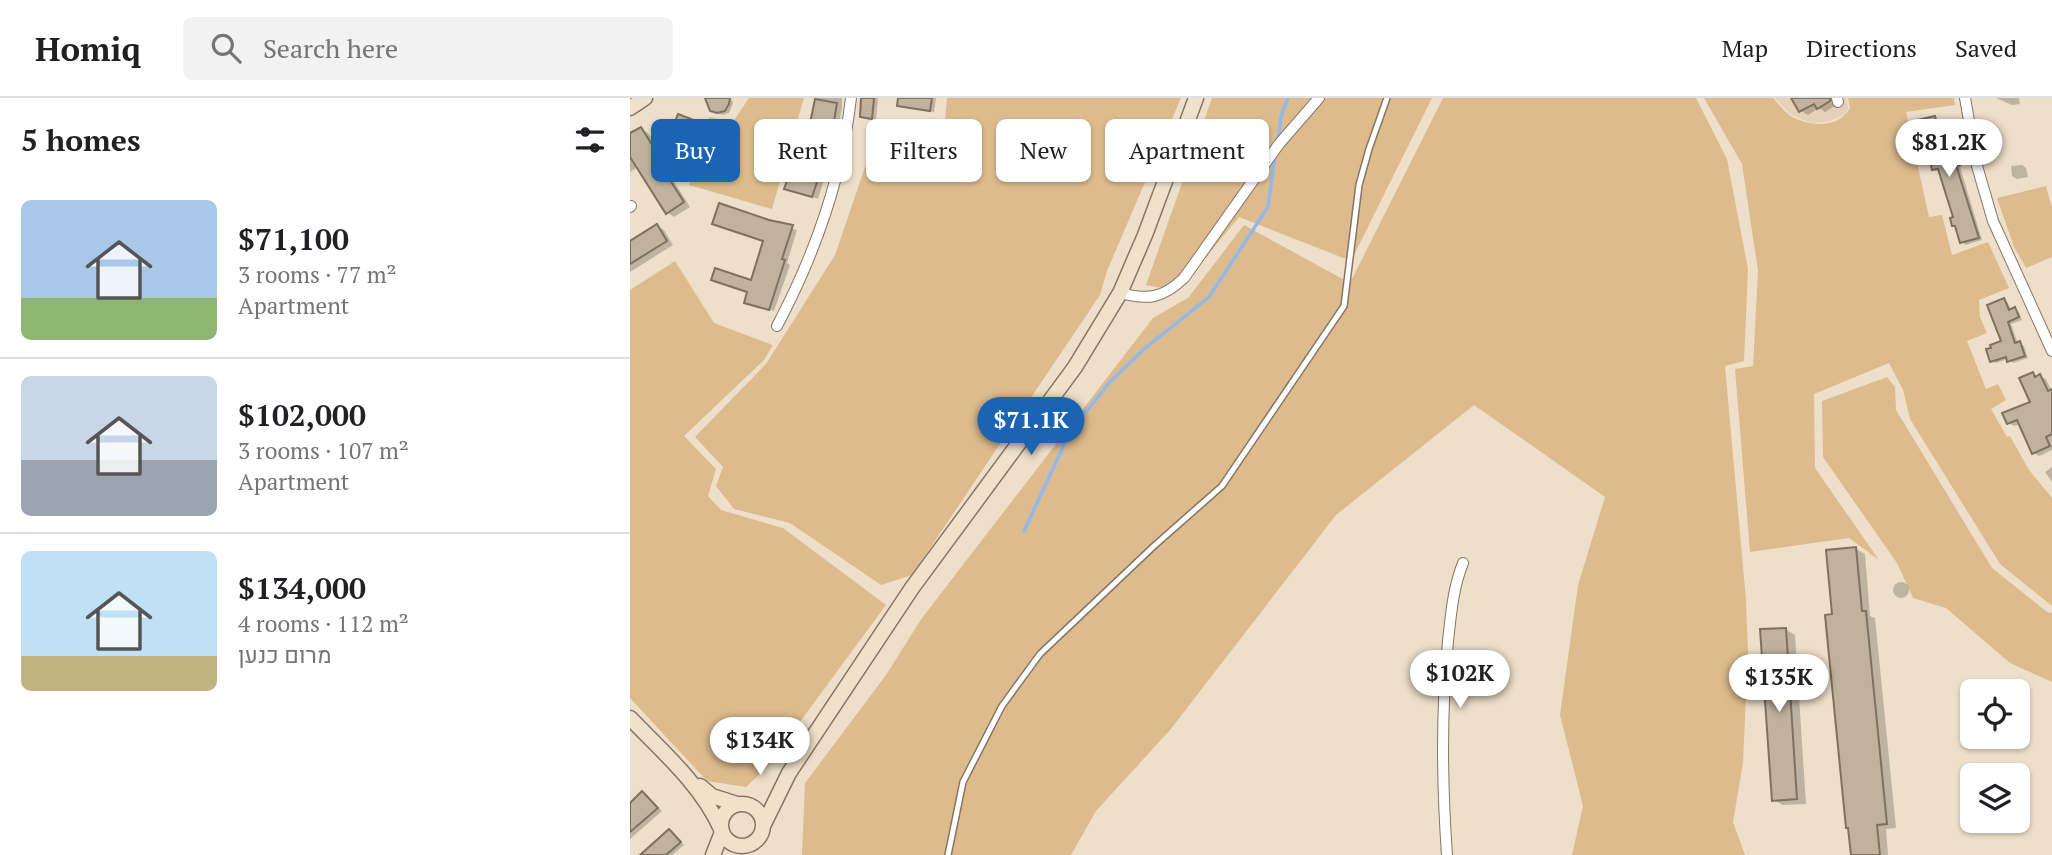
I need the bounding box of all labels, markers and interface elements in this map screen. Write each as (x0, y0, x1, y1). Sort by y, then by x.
search box (183, 17, 673, 80)
text: Homiq (35, 27, 141, 70)
icon: search (207, 29, 245, 67)
text: Search here (263, 31, 398, 65)
text: Map (1722, 32, 1768, 64)
text: Directions (1806, 32, 1917, 64)
text: Saved (1955, 32, 2017, 64)
chip: Buy (651, 119, 740, 182)
chip: Rent (754, 119, 852, 182)
chip: Filters (866, 119, 982, 182)
chip: New (996, 119, 1091, 182)
chip: Apartment (1105, 119, 1269, 182)
text: 5 homes (21, 120, 140, 160)
pin: $81.2K (1892, 120, 2006, 179)
icon: filters (571, 121, 609, 159)
text: $81.2K (1911, 126, 1987, 157)
text: $71,100 (238, 219, 349, 259)
icon: home (77, 228, 161, 312)
text: 3 rooms · 77 m² (238, 259, 397, 290)
text: Apartment (238, 290, 349, 321)
text: $102,000 (238, 395, 366, 435)
pin: $71.1K (974, 398, 1088, 457)
icon: home (77, 404, 161, 488)
text: $71.1K (993, 404, 1069, 435)
text: 3 rooms · 107 m² (238, 435, 409, 466)
text: Apartment (238, 466, 349, 497)
text: $134,000 (238, 568, 366, 608)
icon: home (77, 579, 161, 663)
text: 4 rooms · 112 m² (238, 608, 409, 639)
text: מרום כנען (238, 639, 331, 670)
pin: $102K (1411, 650, 1509, 710)
pin: $135K (1730, 654, 1828, 714)
text: $102K (1426, 657, 1494, 688)
text: $135K (1745, 661, 1813, 692)
map controls (1960, 679, 2030, 833)
button: locate (1960, 679, 2030, 749)
pin: $134K (711, 718, 809, 777)
text: $134K (726, 724, 794, 755)
button: layers (1960, 763, 2030, 833)

